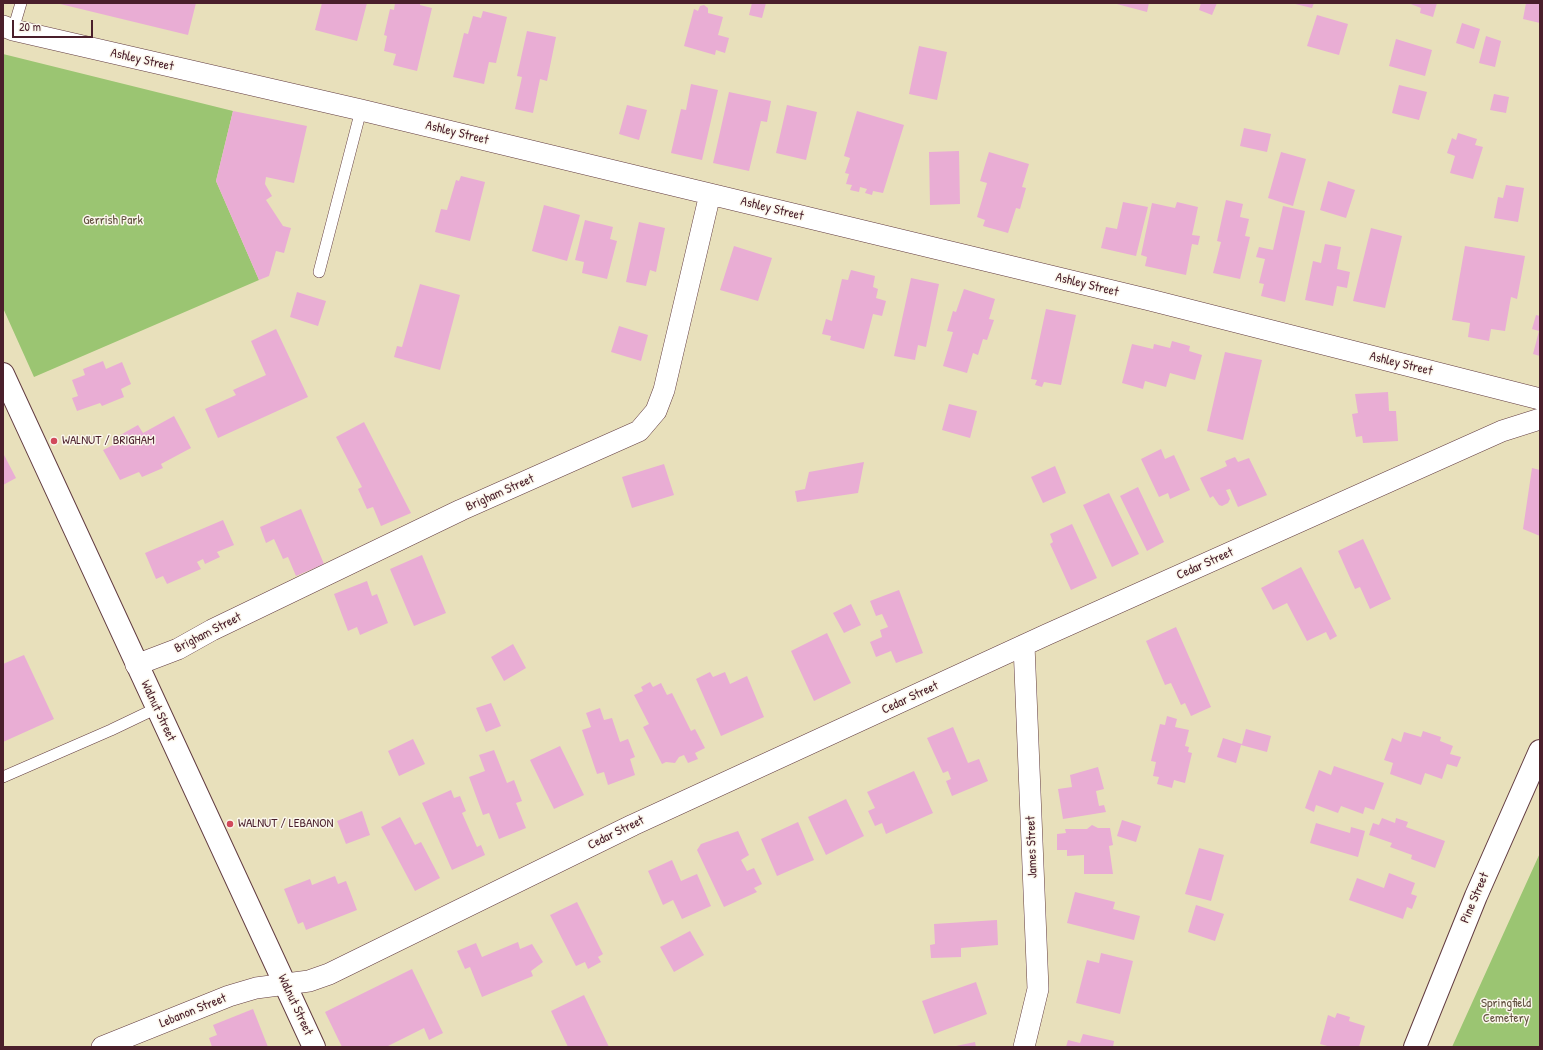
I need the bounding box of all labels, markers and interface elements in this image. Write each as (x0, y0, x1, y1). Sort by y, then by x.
scale bar (14, 12, 95, 38)
text: 20 m (19, 18, 41, 35)
street label: Ashley Street (109, 45, 175, 75)
street label: Ashley Street (424, 118, 490, 148)
street label: Ashley Street (739, 194, 805, 224)
park label: Gerrish Park (83, 213, 143, 229)
street label: Ashley Street (1054, 270, 1120, 300)
street label: Ashley Street (1368, 349, 1434, 379)
place label: WALNUT / BRIGHAM (62, 433, 155, 449)
marker: WALNUT / BRIGHAM (49, 436, 59, 446)
street label: Brigham Street (464, 471, 536, 515)
street label: Cedar Street (1174, 545, 1236, 583)
street label: Brigham Street (172, 609, 244, 657)
street label: Walnut Street (137, 678, 179, 744)
street label: Cedar Street (879, 678, 941, 718)
street label: Cedar Street (585, 813, 647, 853)
place label: WALNUT / LEBANON (238, 816, 333, 832)
street label: James Street (1023, 816, 1041, 878)
marker: WALNUT / LEBANON (225, 819, 235, 829)
street label: Pine Street (1457, 870, 1493, 926)
street label: Walnut Street (274, 972, 316, 1038)
street label: Lebanon Street (157, 991, 229, 1031)
park label: Springfield Cemetery (1481, 996, 1531, 1027)

